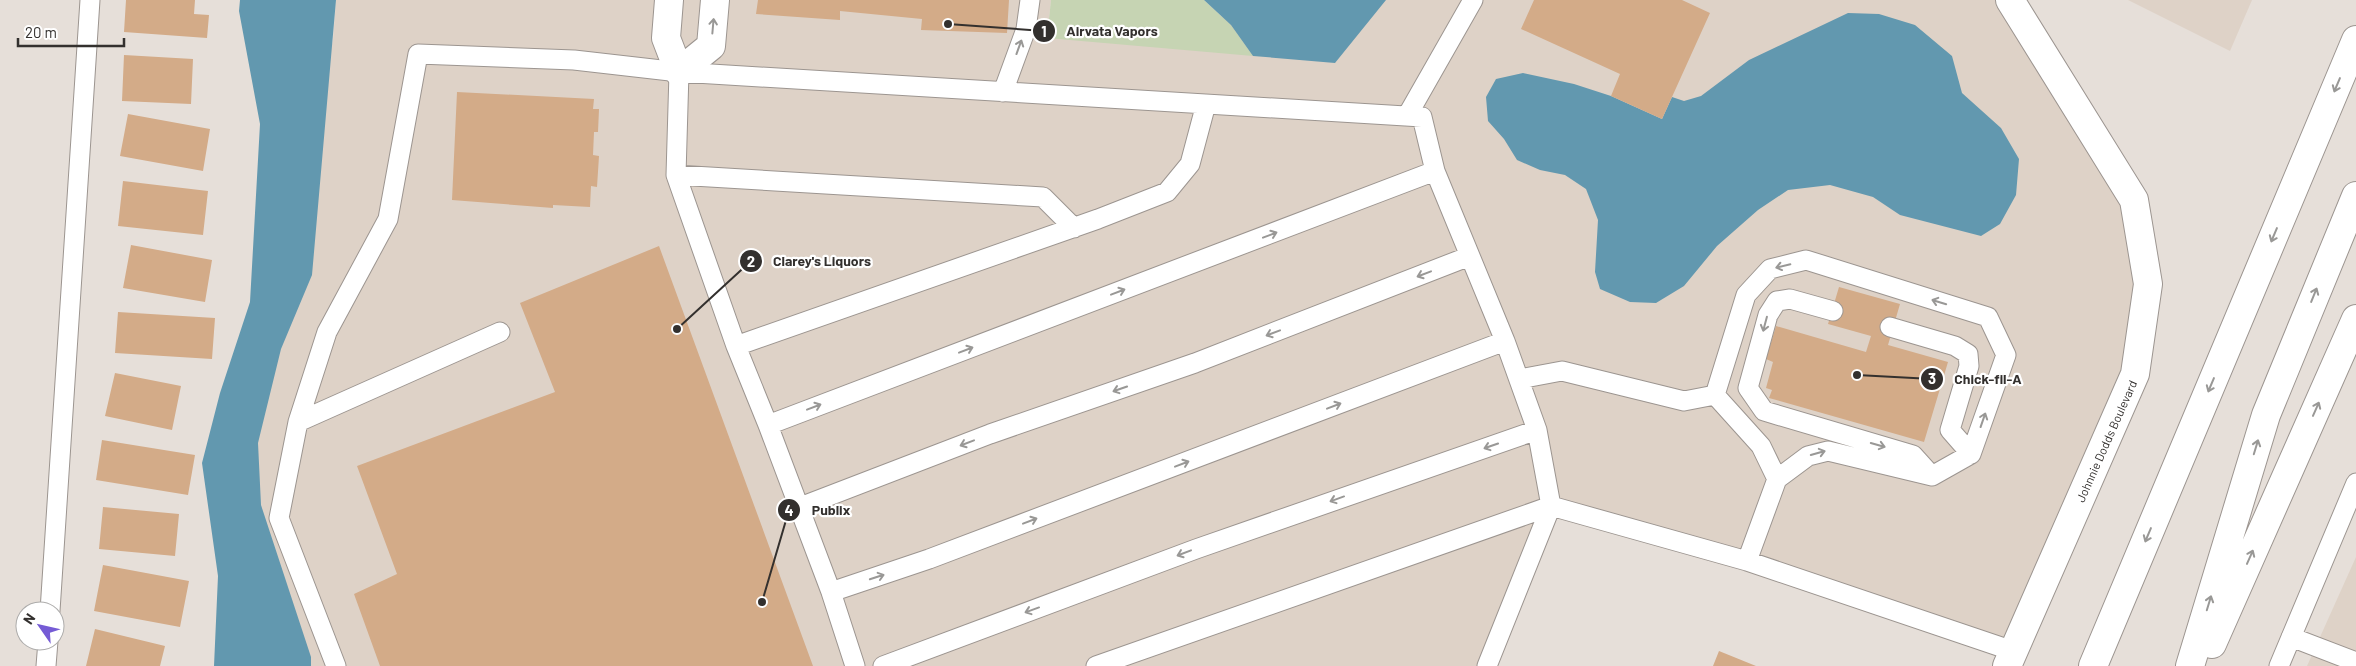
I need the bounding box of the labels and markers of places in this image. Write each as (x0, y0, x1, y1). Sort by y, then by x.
callout: Airvata Vapors (1031, 17, 1167, 46)
callout: Clarey's Liquors (738, 247, 881, 276)
callout: Chick-fil-A (1920, 364, 2032, 393)
callout: Publix (776, 496, 860, 525)

